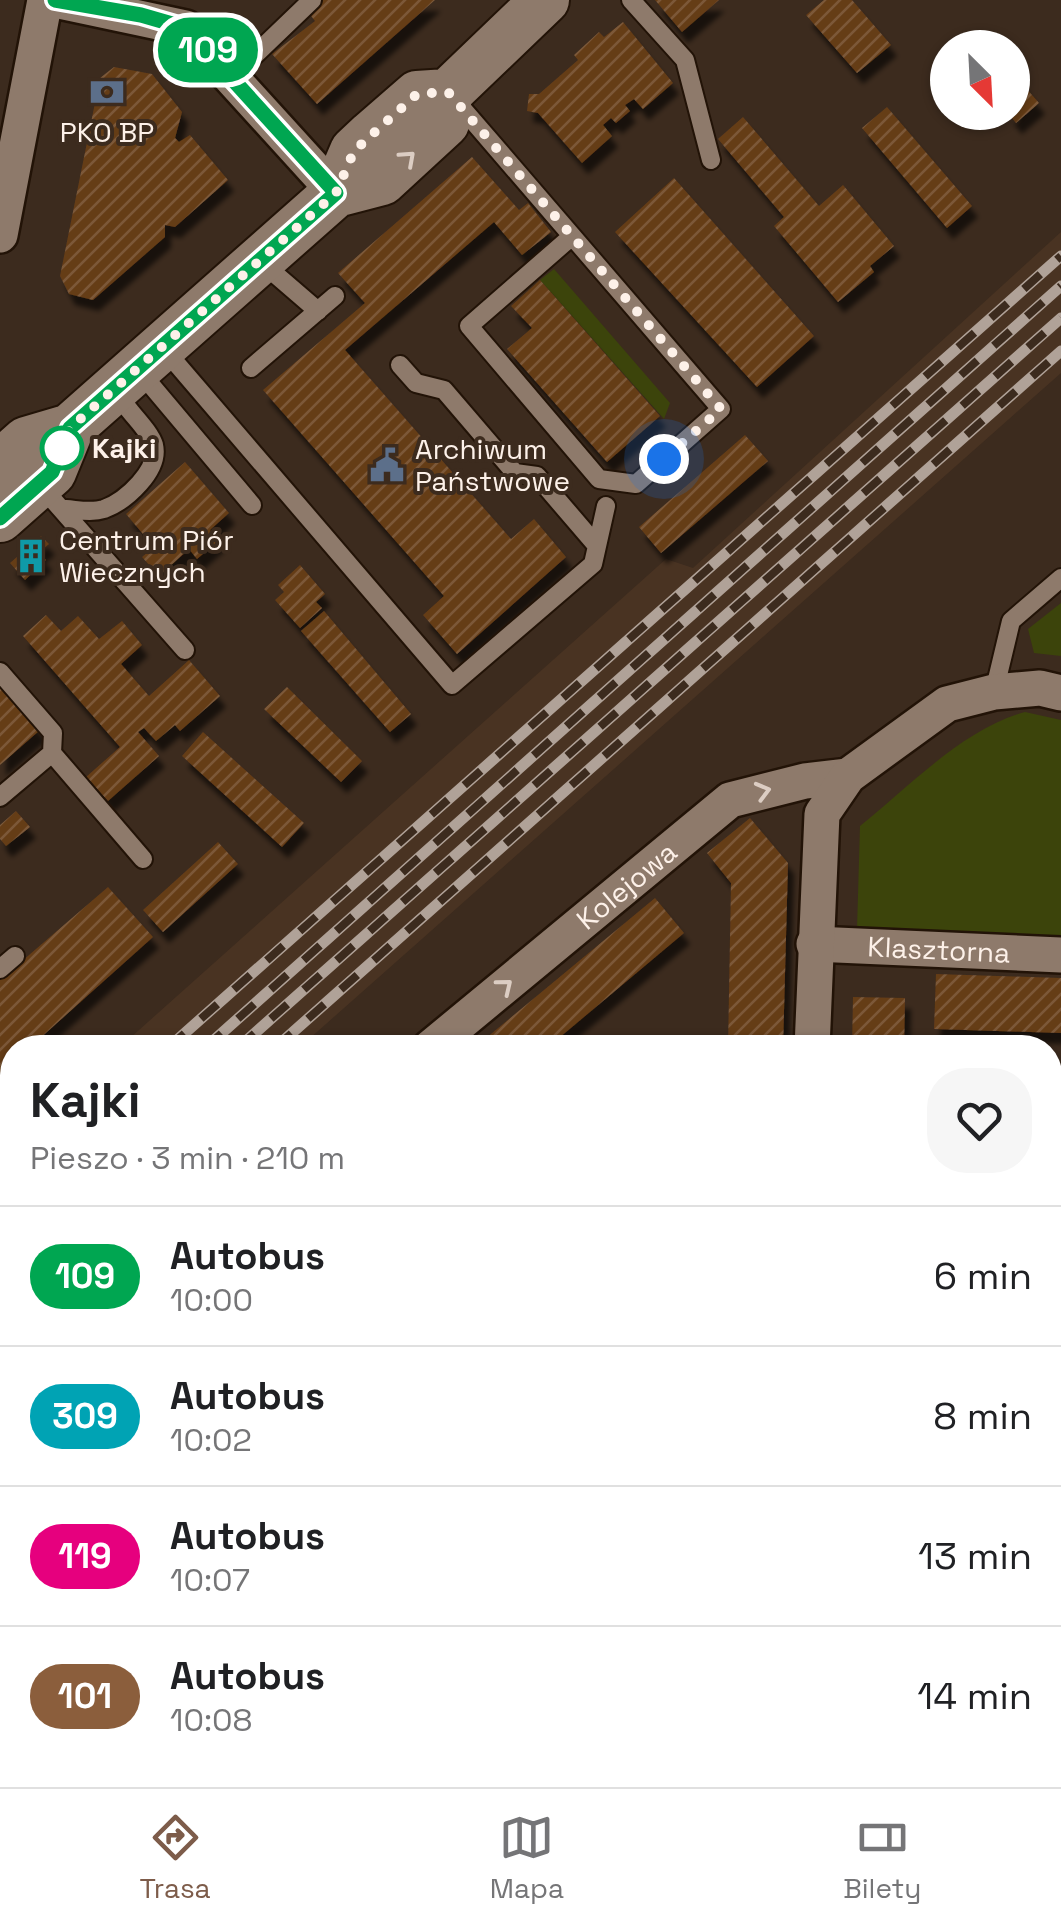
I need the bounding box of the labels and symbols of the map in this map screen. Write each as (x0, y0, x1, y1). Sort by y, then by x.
line badge: 109 (150, 18, 266, 82)
north arrow (930, 30, 1030, 130)
bank icon: PKO BP (88, 73, 126, 111)
place label: PKO BP (60, 114, 154, 150)
one-way arrow (396, 152, 415, 170)
marker: Kajki (41, 427, 83, 469)
place label: Kajki (92, 430, 156, 466)
place label: Archiwum Państwowe (415, 431, 570, 499)
your location (639, 434, 689, 484)
public building icon: Archiwum Państwowe (368, 446, 406, 484)
place label: Centrum Piór Wiecznych (59, 522, 234, 590)
building icon: Centrum Piór Wiecznych (12, 537, 50, 575)
one-way arrow (754, 782, 771, 803)
street label: Kolejowa (569, 834, 684, 937)
street label: Klasztorna (867, 928, 1011, 971)
one-way arrow (494, 979, 512, 997)

